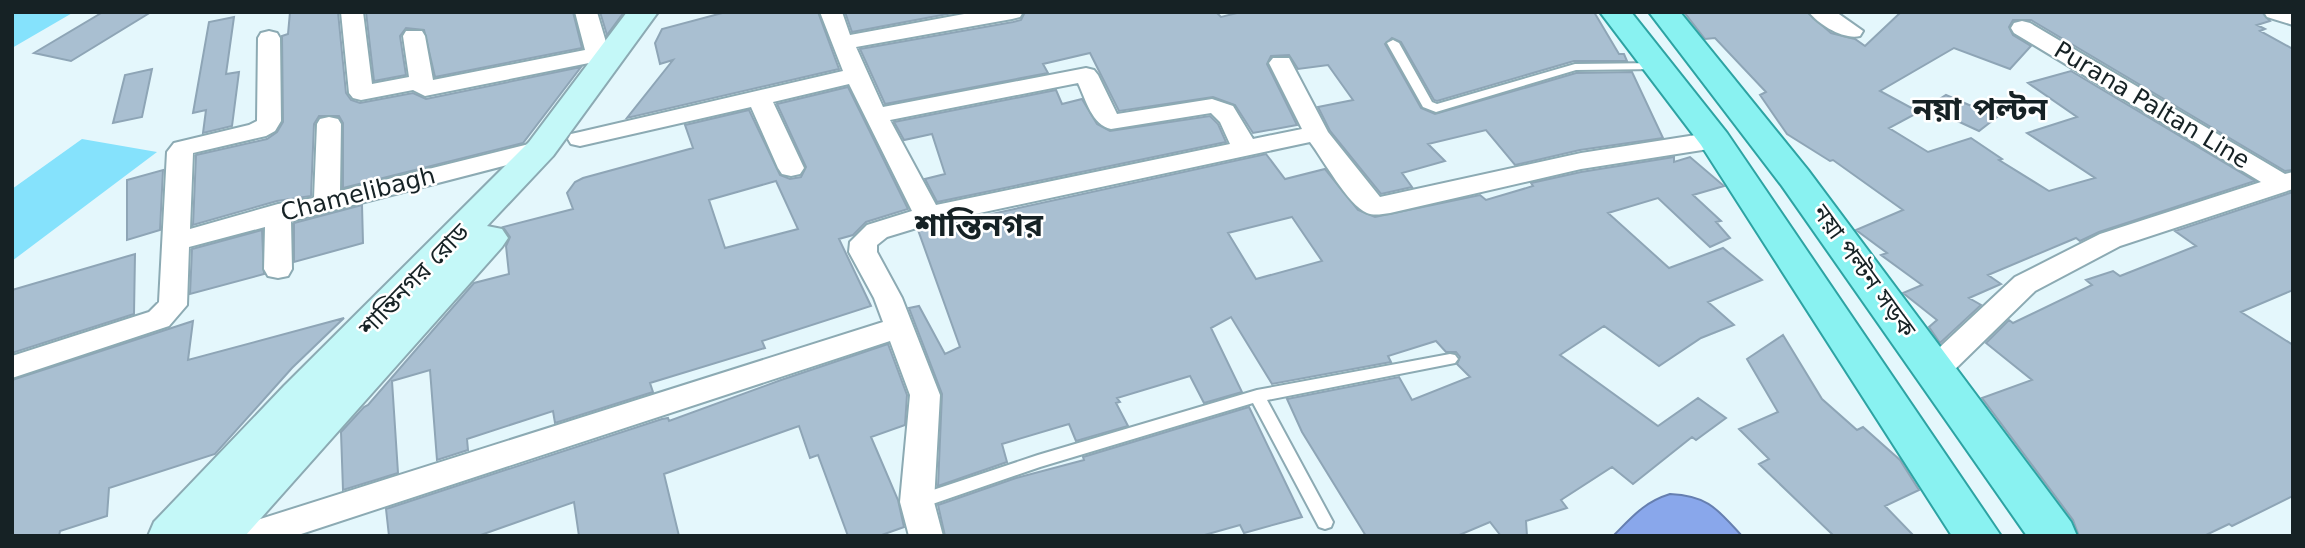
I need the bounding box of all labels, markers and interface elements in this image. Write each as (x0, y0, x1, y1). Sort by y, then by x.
street label: Purana Paltan Line (2049, 36, 2255, 174)
district label: নয়া পল্টন (1912, 90, 2048, 128)
street label: Chamelibagh (278, 161, 438, 227)
street label: নয়া পল্টন সড়ক (1806, 198, 1922, 343)
district label: শান্তিনগর (914, 206, 1044, 244)
street label: শান্তিনগর রোড (353, 217, 475, 343)

